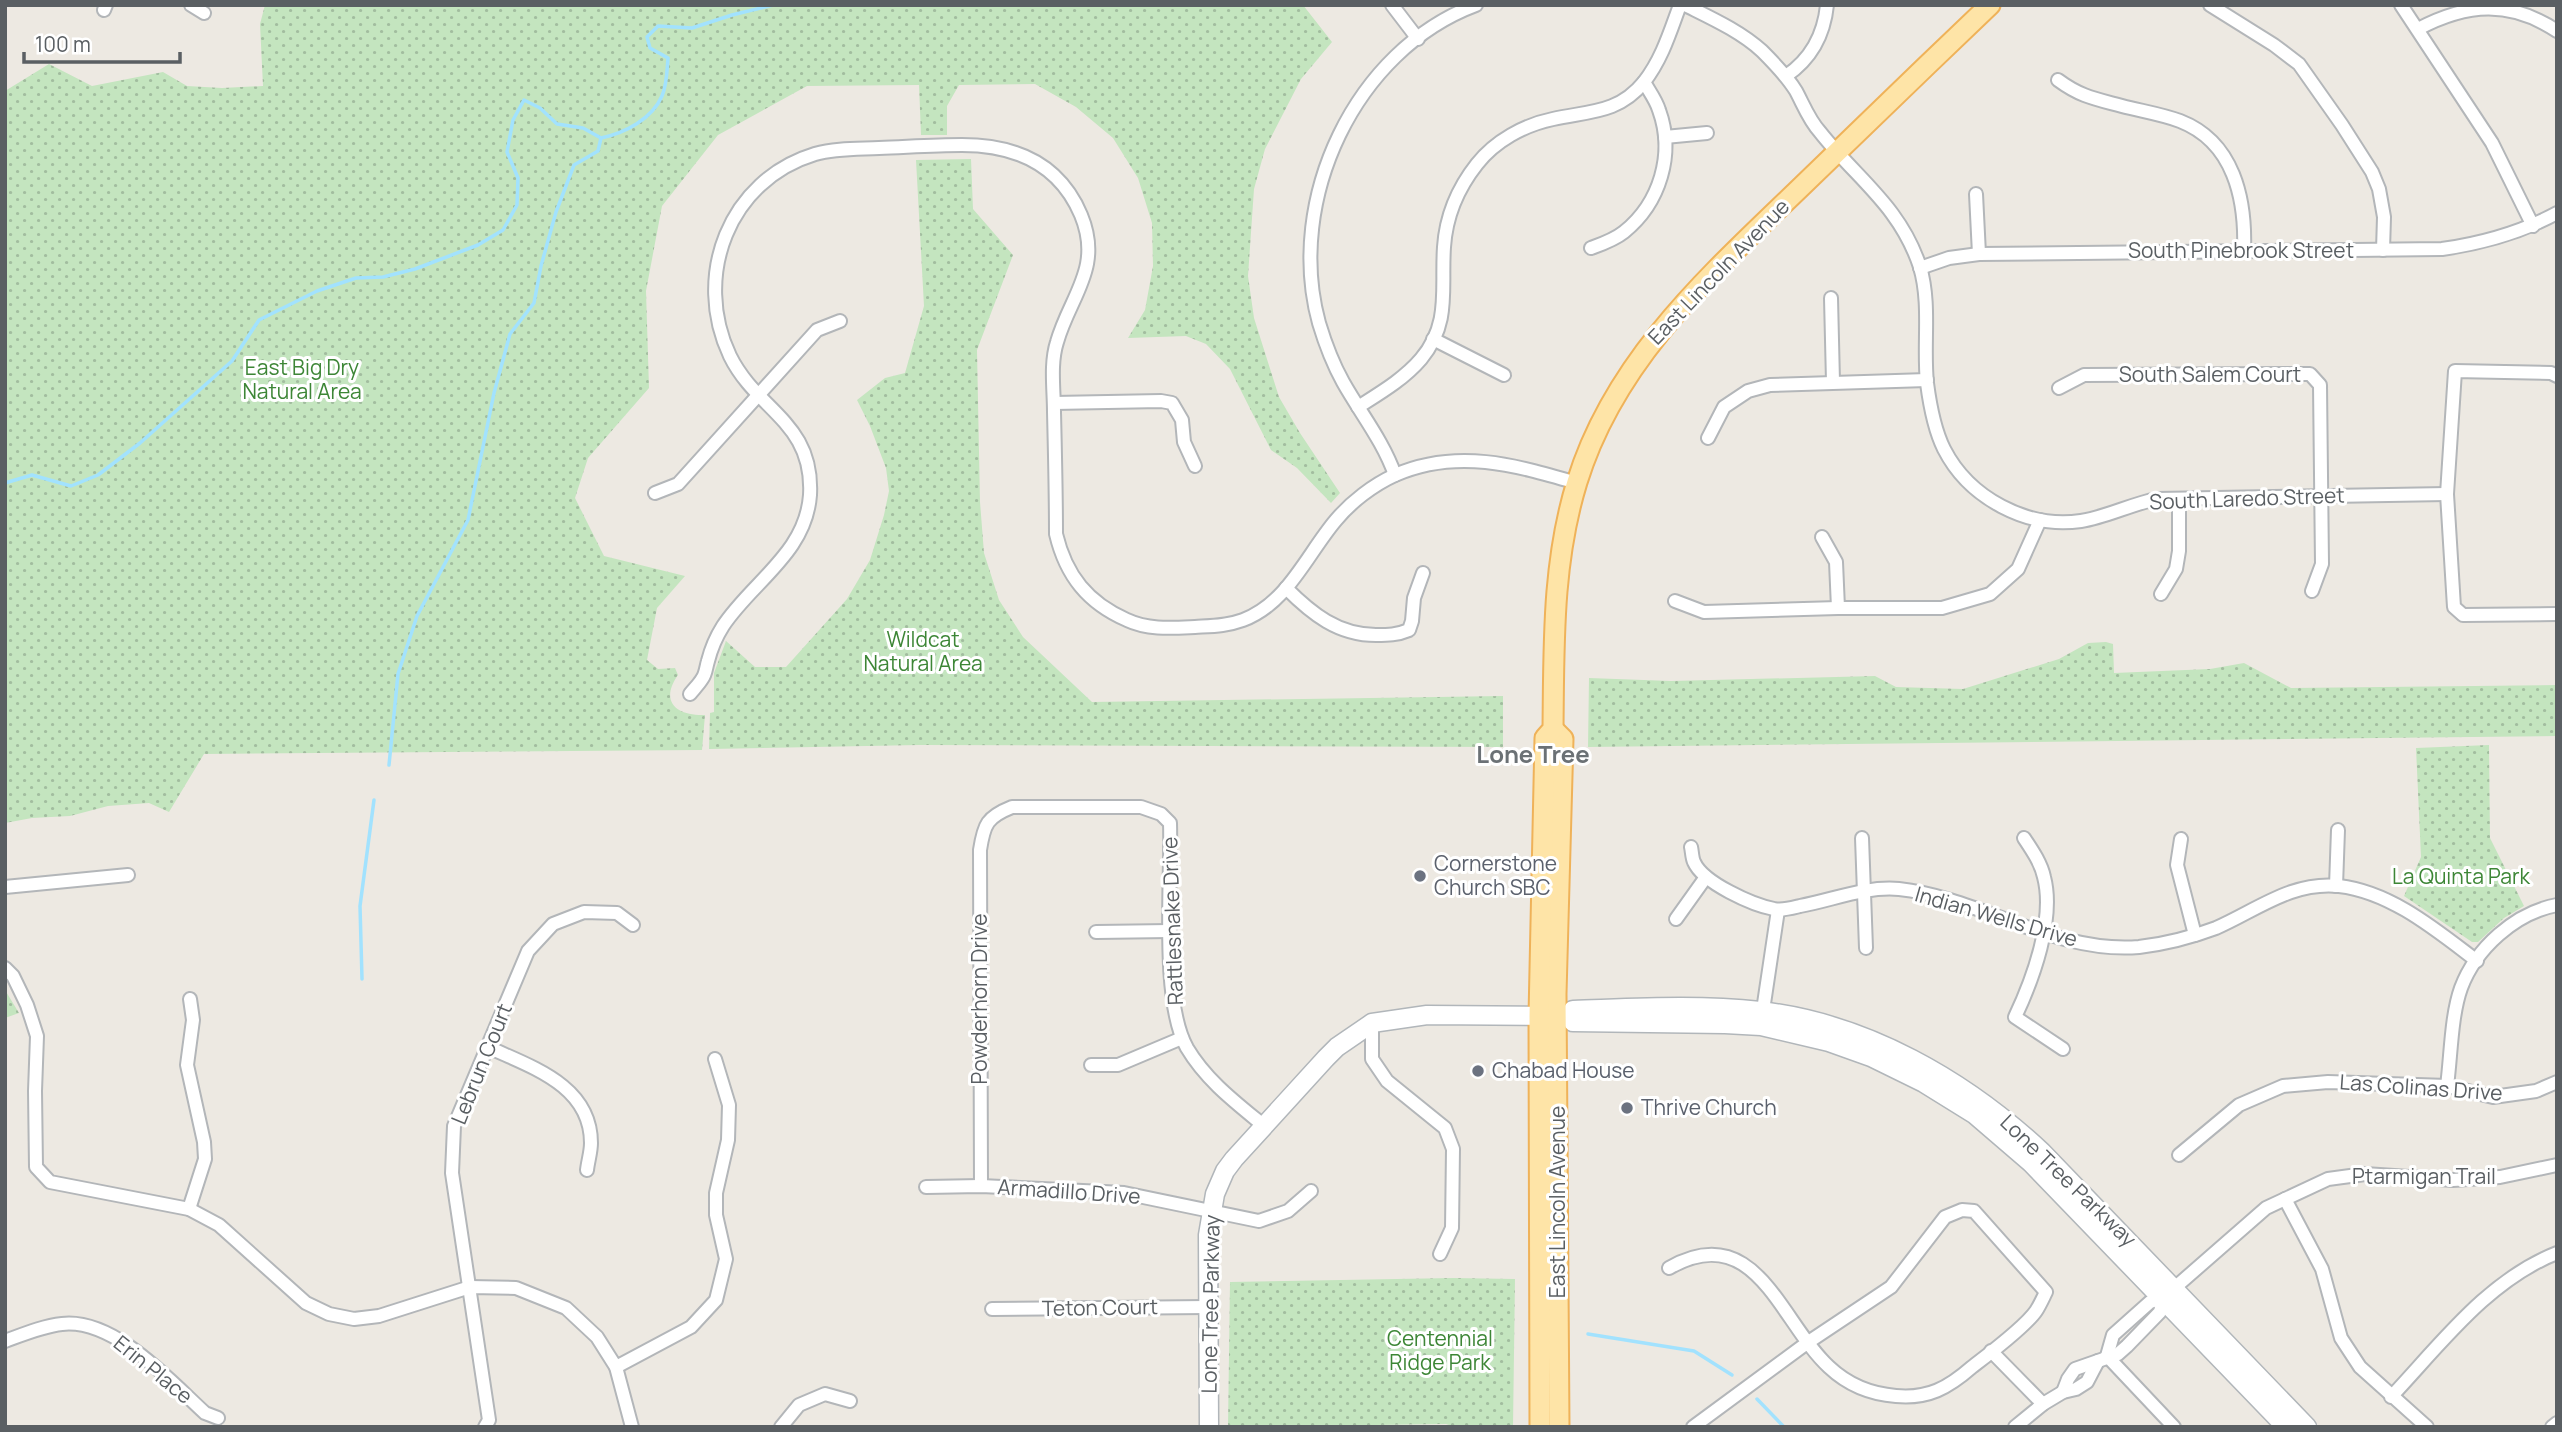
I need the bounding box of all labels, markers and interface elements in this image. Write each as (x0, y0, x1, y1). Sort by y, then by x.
scale bar (24, 21, 180, 65)
text: 100 m (35, 30, 91, 58)
street label: East Lincoln Avenue (1641, 192, 1795, 350)
street label: South Pinebrook Street (2128, 236, 2354, 264)
park label: East Big Dry Natural Area (242, 353, 362, 405)
street label: South Salem Court (2119, 360, 2301, 388)
street label: South Laredo Street (2149, 481, 2345, 515)
park label: Wildcat Natural Area (863, 625, 983, 677)
district label: Lone Tree (1476, 737, 1590, 770)
street label: Rattlesnake Drive (1155, 836, 1189, 1006)
place label: Cornerstone Church SBC (1434, 849, 1557, 901)
park label: La Quinta Park (2392, 862, 2530, 890)
marker: Cornerstone Church SBC (1412, 868, 1428, 884)
street label: Indian Wells Drive (1912, 879, 2081, 953)
street label: Powderhorn Drive (965, 914, 993, 1084)
street label: Lebrun Court (444, 999, 518, 1128)
place label: Chabad House (1492, 1056, 1634, 1084)
marker: Chabad House (1470, 1063, 1486, 1079)
street label: Las Colinas Drive (2339, 1067, 2504, 1107)
place label: Thrive Church (1641, 1093, 1777, 1121)
marker: Thrive Church (1619, 1100, 1635, 1116)
street label: East Lincoln Avenue (1543, 1106, 1571, 1298)
street label: Lone Tree Parkway (1995, 1108, 2143, 1253)
street label: Ptarmigan Trail (2352, 1162, 2496, 1190)
street label: Armadillo Drive (997, 1172, 1141, 1210)
street label: Lone Tree Parkway (1194, 1214, 1226, 1394)
street label: Teton Court (1042, 1292, 1158, 1322)
park label: Centennial Ridge Park (1387, 1324, 1493, 1376)
street label: Erin Place (108, 1329, 199, 1410)

